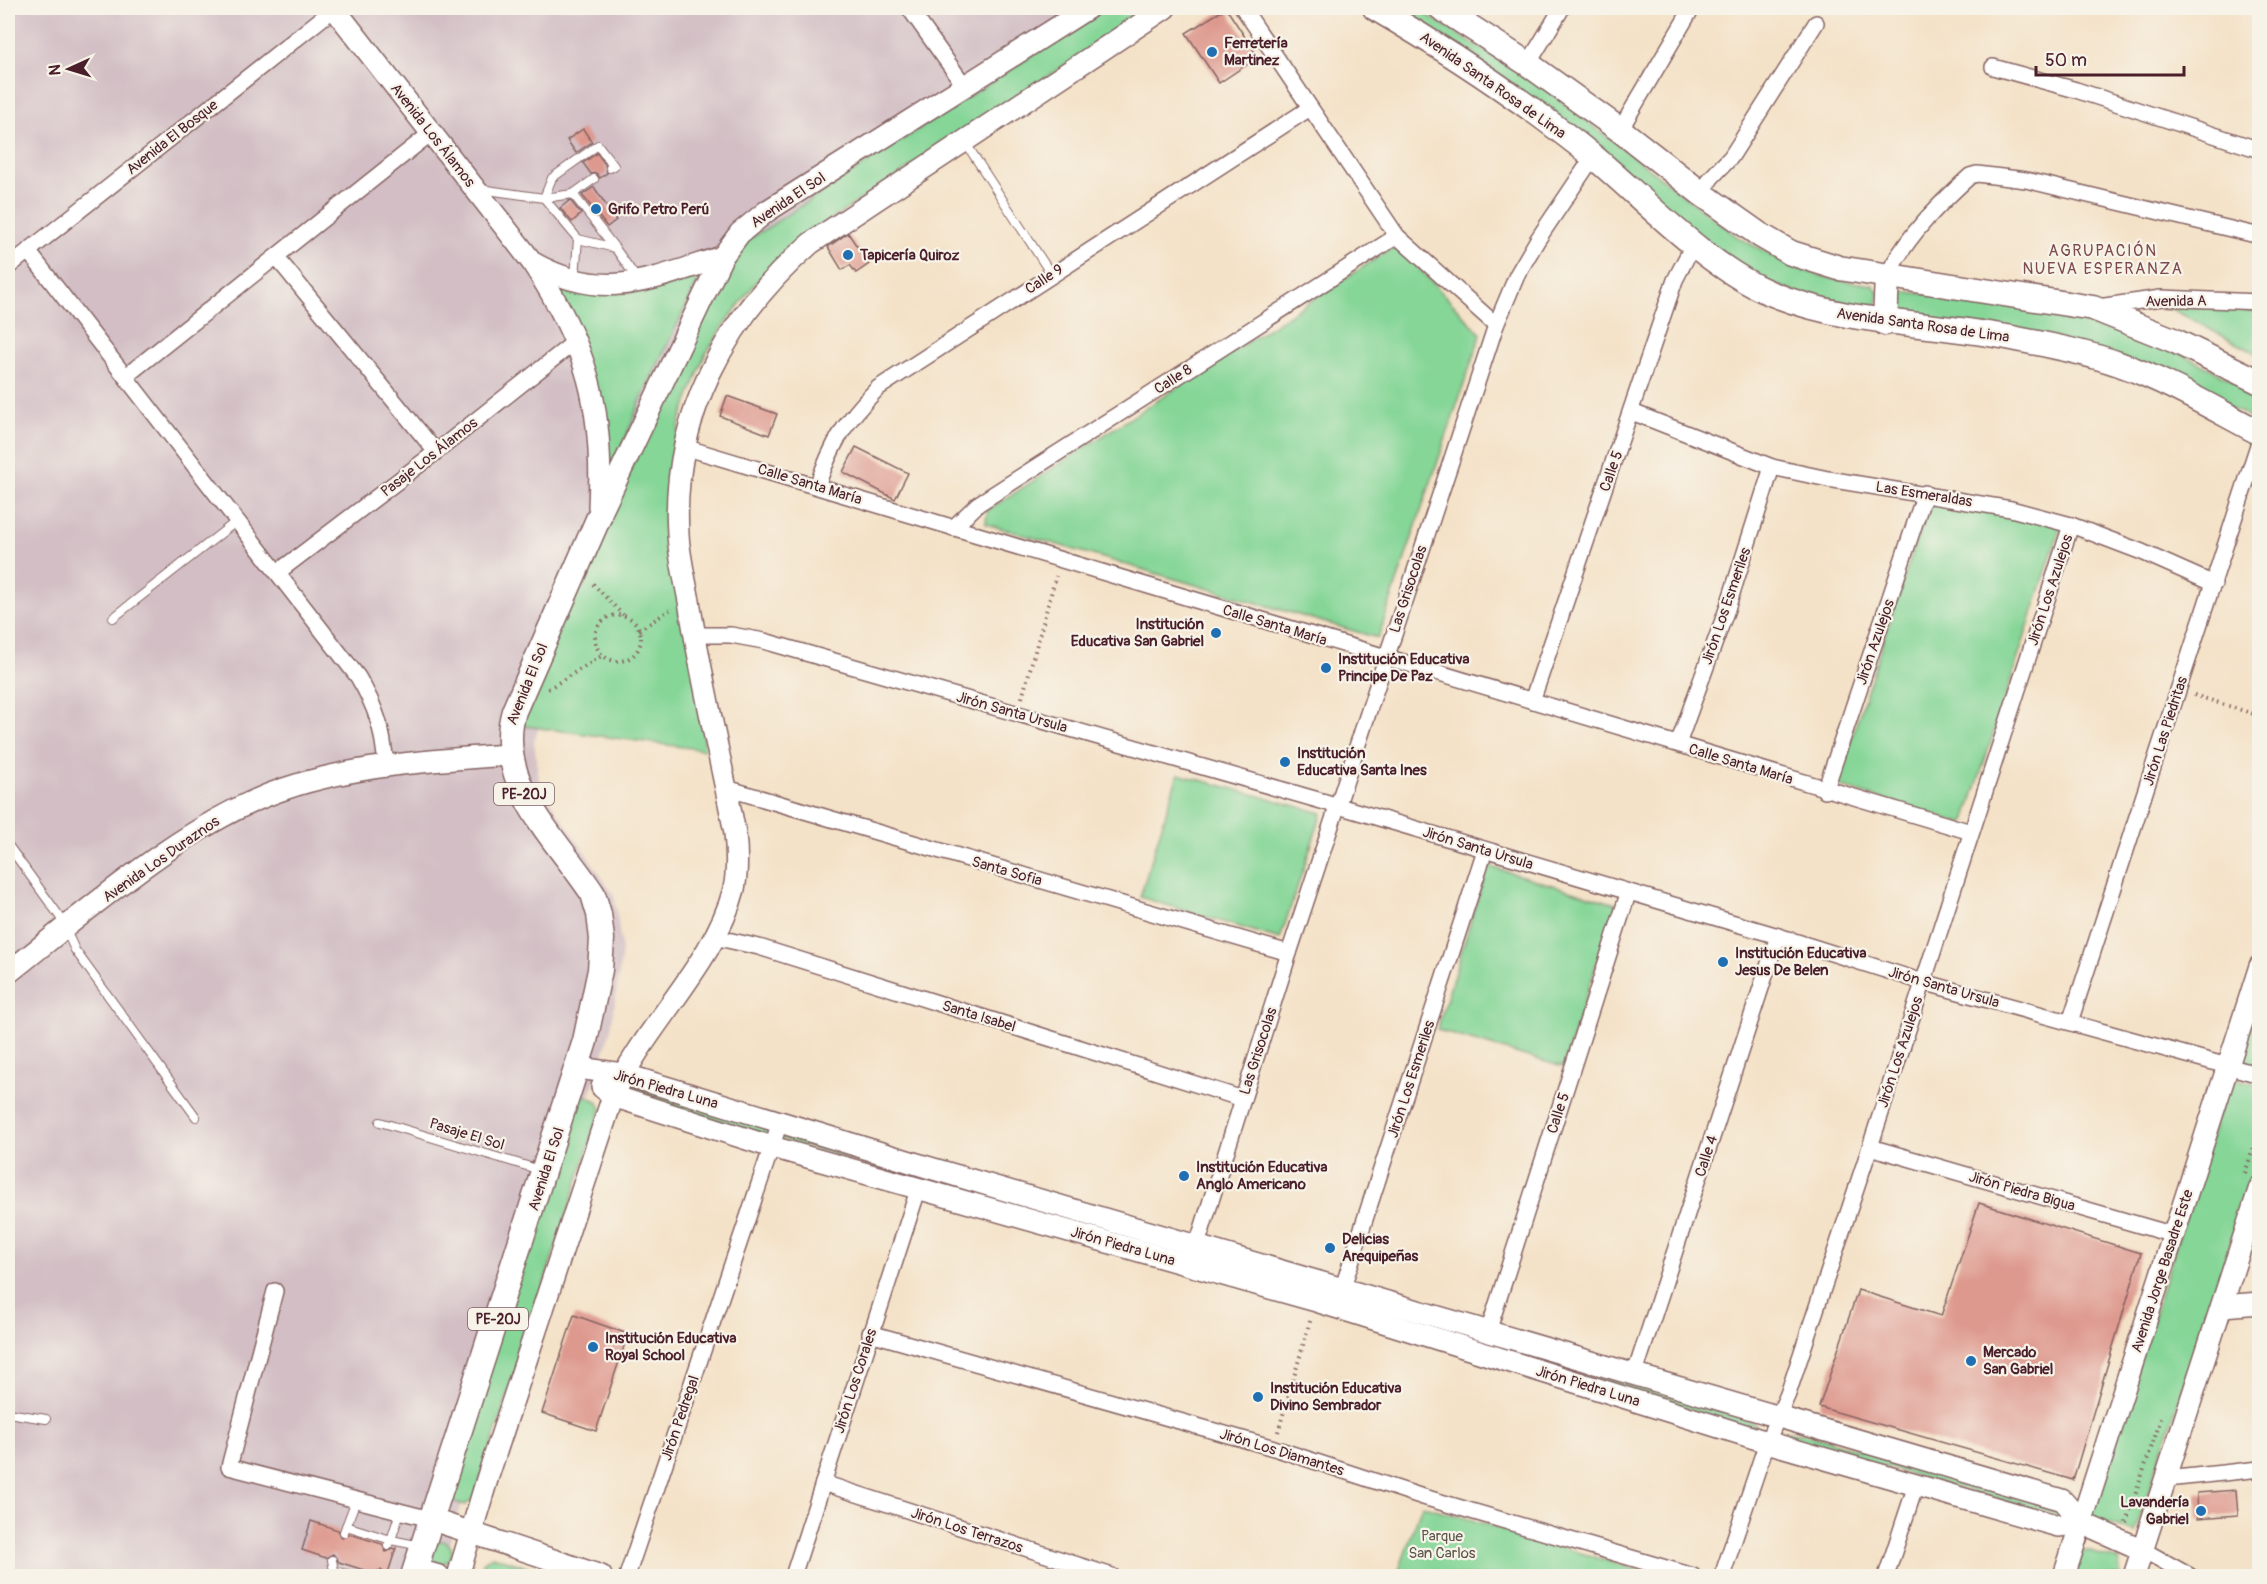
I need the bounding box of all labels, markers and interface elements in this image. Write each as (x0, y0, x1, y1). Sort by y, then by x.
street label: Avenida Santa Rosa de Lima (1416, 28, 1570, 143)
place label: Ferretería Martinez (1224, 34, 1288, 70)
north arrow (39, 39, 99, 99)
scale bar (2036, 39, 2184, 77)
marker: Ferretería Martinez (1205, 45, 1219, 59)
text: 50 m (2045, 49, 2087, 72)
text: N (45, 64, 65, 76)
street label: Avenida Los Álamos (386, 80, 479, 191)
street label: Avenida El Bosque (123, 95, 222, 179)
street label: Avenida El Sol (747, 168, 829, 232)
place label: Grifo Petro Perú (608, 200, 710, 219)
marker: Grifo Petro Perú (589, 202, 603, 216)
district label: AGRUPACIÓN NUEVA ESPERANZA (2023, 240, 2184, 279)
place label: Tapicería Quiroz (859, 246, 959, 265)
marker: Tapicería Quiroz (841, 248, 855, 262)
street label: Calle 9 (1022, 260, 1067, 299)
street label: Avenida A (2145, 291, 2207, 312)
street label: Avenida Santa Rosa de Lima (1835, 304, 2011, 347)
street label: Calle 8 (1151, 360, 1196, 399)
street label: Pasaje Los Álamos (377, 414, 482, 501)
street label: Calle 5 (1596, 448, 1627, 494)
street label: Calle Santa María (755, 460, 864, 509)
street label: Las Esmeraldas (1874, 477, 1974, 512)
street label: Jirón Los Azulejos (2024, 532, 2077, 648)
street label: Las Grisocolas (1385, 543, 1432, 635)
street label: Jirón Los Esmeriles (1698, 545, 1755, 667)
street label: Jirón Azulejos (1852, 597, 1899, 687)
street label: Calle Santa María (1220, 601, 1329, 650)
place label: Institución Educativa San Gabriel (1071, 615, 1205, 651)
marker: Institución Educativa San Gabriel (1209, 626, 1223, 640)
street label: Avenida El Sol (502, 641, 552, 728)
place label: Institución Educativa Principe De Paz (1338, 650, 1469, 686)
marker: Institución Educativa Principe De Paz (1319, 661, 1333, 675)
street label: Jirón Las Piedritas (2139, 674, 2192, 788)
street label: Jirón Santa Ursula (954, 688, 1070, 737)
street label: Calle Santa María (1686, 740, 1795, 789)
place label: Institución Educativa Santa Ines (1297, 744, 1427, 780)
marker: Institución Educativa Santa Ines (1278, 755, 1292, 769)
road number: PE-20J (494, 783, 554, 805)
street label: Avenida Los Duraznos (99, 812, 224, 907)
street label: Jirón Santa Ursula (1420, 823, 1536, 874)
street label: Santa Sofia (969, 852, 1044, 891)
place label: Institución Educativa Jesus De Belen (1735, 944, 1866, 980)
marker: Institución Educativa Jesus De Belen (1716, 955, 1730, 969)
street label: Jirón Santa Ursula (1886, 963, 2002, 1012)
street label: Jirón Los Azulejos (1874, 994, 1927, 1110)
street label: Santa Isabel (940, 996, 1018, 1037)
street label: Las Grisocolas (1235, 1005, 1282, 1097)
street label: Jirón Los Esmeriles (1384, 1018, 1440, 1140)
street label: Jirón Piedra Luna (611, 1065, 720, 1113)
street label: Calle 5 (1543, 1090, 1574, 1136)
street label: Pasaje El Sol (427, 1114, 507, 1155)
street label: Avenida El Sol (524, 1125, 569, 1213)
street label: Calle 4 (1691, 1133, 1722, 1179)
place label: Institución Educativa Anglo Americano (1196, 1158, 1327, 1194)
street label: Jirón Piedra Bigua (1967, 1167, 2077, 1216)
marker: Institución Educativa Anglo Americano (1177, 1169, 1191, 1183)
street label: Avenida Jorge Basadre Este (2127, 1187, 2198, 1355)
street label: Jirón Piedra Luna (1068, 1222, 1177, 1270)
place label: Delicias Arequipeñas (1342, 1230, 1419, 1266)
marker: Delicias Arequipeñas (1323, 1241, 1337, 1255)
road number: PE-20J (468, 1308, 528, 1330)
street label: Jirón Los Corales (830, 1326, 881, 1436)
place label: Institución Educativa Royal School (605, 1329, 736, 1365)
marker: Institución Educativa Royal School (586, 1340, 600, 1354)
place label: Mercado San Gabriel (1983, 1343, 2053, 1379)
marker: Mercado San Gabriel (1964, 1354, 1978, 1368)
street label: Jirón Piedra Luna (1533, 1362, 1642, 1411)
street label: Jirón Pedregal (657, 1373, 704, 1463)
place label: Institución Educativa Divino Sembrador (1270, 1379, 1401, 1415)
marker: Institución Educativa Divino Sembrador (1251, 1390, 1265, 1404)
street label: Jirón Los Diamantes (1217, 1425, 1347, 1481)
place label: Lavandería Gabriel (2120, 1493, 2189, 1529)
street label: Jirón Los Terrazos (908, 1503, 1026, 1558)
marker: Lavandería Gabriel (2194, 1504, 2208, 1518)
park label: Parque San Carlos (1409, 1527, 1476, 1563)

